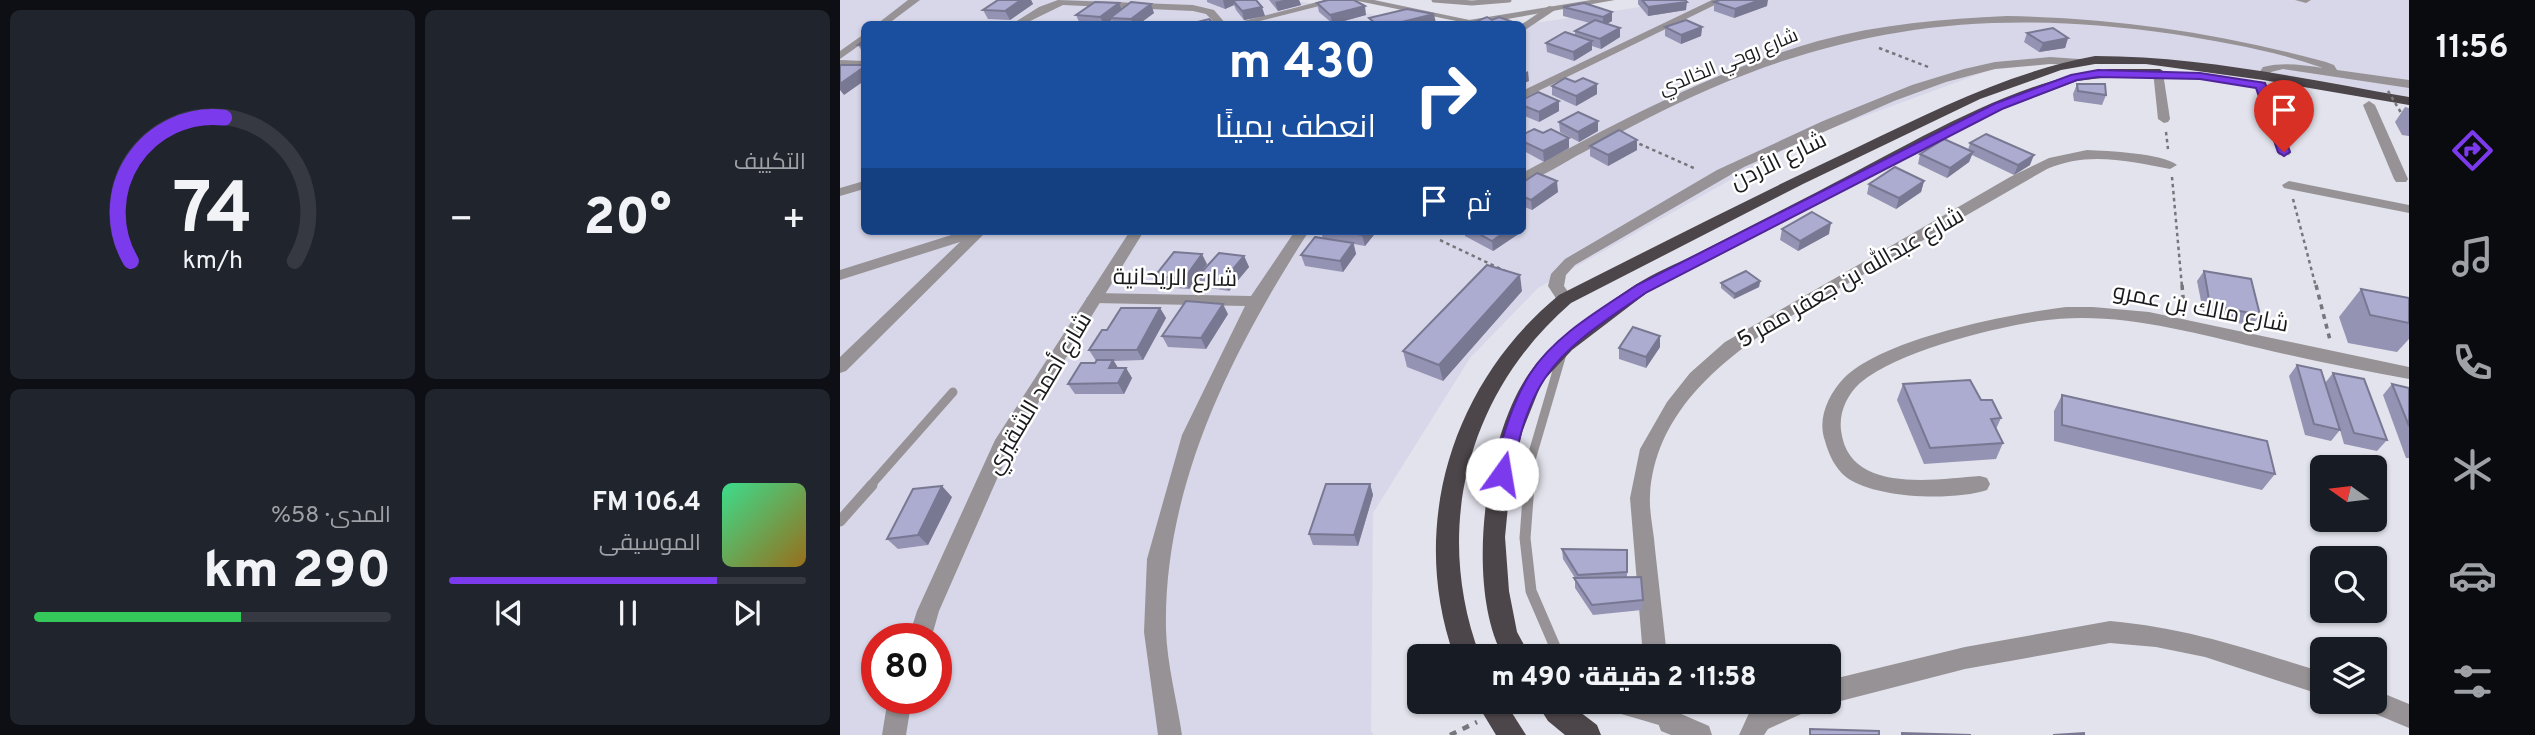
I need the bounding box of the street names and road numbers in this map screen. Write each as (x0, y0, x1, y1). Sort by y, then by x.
street label: شارع روحي الخالدي (1656, 24, 1802, 103)
street label: شارع الأردن (1726, 127, 1832, 198)
street label: شارع عبدالله بن جعفر ممر 5 (1731, 200, 1970, 356)
street label: شارع الريحانية (1113, 264, 1237, 295)
street label: شارع مالك بن عمرو (2110, 278, 2291, 341)
street label: شارع أحمد الشقيري (978, 307, 1101, 481)

